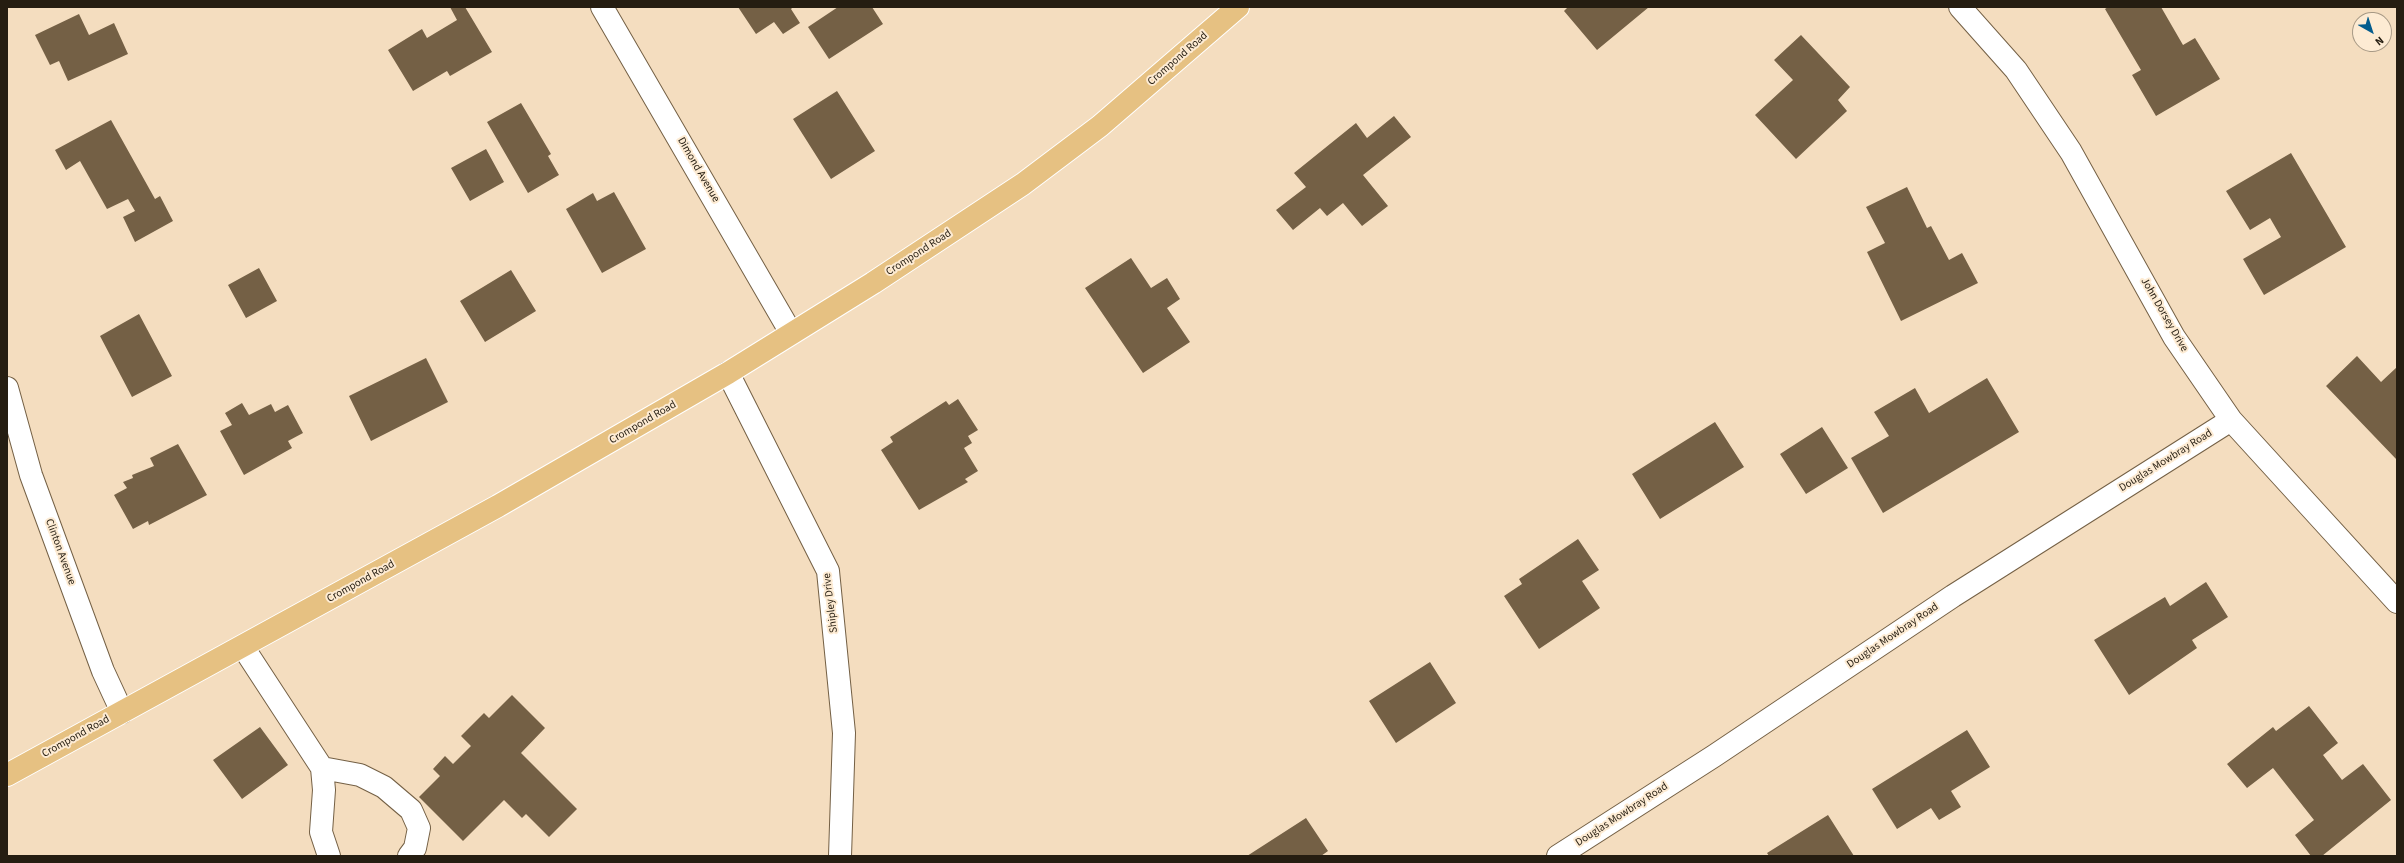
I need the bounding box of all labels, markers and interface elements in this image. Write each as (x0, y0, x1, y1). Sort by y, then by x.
north arrow (2352, 12, 2392, 52)
street label: Crompond Road (1145, 29, 1211, 89)
text: N (2372, 33, 2387, 49)
street label: Dimond Avenue (674, 135, 722, 205)
street label: Crompond Road (884, 227, 954, 279)
street label: John Dorsey Drive (2137, 276, 2191, 354)
street label: Crompond Road (607, 399, 679, 447)
street label: Douglas Mowbray Road (2117, 427, 2215, 495)
street label: Clinton Avenue (42, 517, 78, 587)
street label: Crompond Road (325, 558, 397, 606)
street label: Shipley Drive (821, 572, 841, 634)
street label: Douglas Mowbray Road (1845, 601, 1941, 671)
street label: Crompond Road (40, 713, 112, 761)
street label: Douglas Mowbray Road (1573, 780, 1671, 850)

